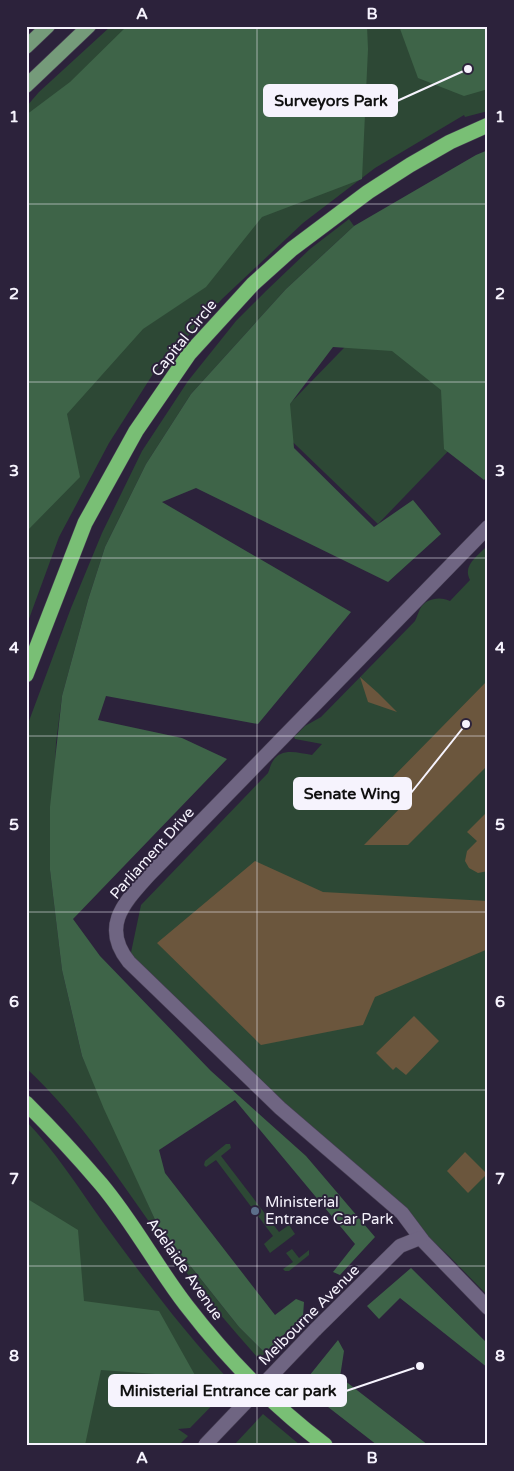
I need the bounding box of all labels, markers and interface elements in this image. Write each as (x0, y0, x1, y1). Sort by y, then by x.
text: A (136, 4, 148, 24)
text: B (366, 4, 378, 24)
callout: Surveyors Park (264, 85, 397, 116)
text: Surveyors Park (274, 91, 388, 111)
text: 1 (9, 107, 19, 127)
text: 1 (495, 107, 505, 127)
text: 2 (9, 284, 19, 304)
text: 2 (495, 284, 505, 304)
street label: Capital Circle (148, 296, 220, 380)
text: 3 (9, 461, 19, 481)
text: 3 (495, 461, 505, 481)
text: 4 (9, 638, 19, 658)
text: 4 (495, 638, 505, 658)
callout: Senate Wing (294, 778, 411, 809)
text: Senate Wing (304, 784, 400, 804)
street label: Parliament Drive (106, 803, 198, 903)
text: 5 (9, 815, 19, 835)
text: 5 (495, 815, 505, 835)
text: 6 (9, 992, 19, 1012)
text: 6 (495, 992, 505, 1012)
text: 7 (9, 1169, 19, 1189)
text: 7 (495, 1169, 505, 1189)
place label: Ministerial Entrance Car Park (265, 1193, 393, 1228)
marker: Ministerial Entrance Car Park (249, 1205, 261, 1217)
street label: Adelaide Avenue (143, 1215, 227, 1323)
street label: Melbourne Avenue (255, 1261, 363, 1369)
text: 8 (9, 1346, 19, 1366)
text: 8 (495, 1346, 505, 1366)
callout: Ministerial Entrance car park (109, 1375, 346, 1406)
text: Ministerial Entrance car park (120, 1381, 337, 1401)
text: A (136, 1448, 148, 1468)
text: B (366, 1448, 378, 1468)

